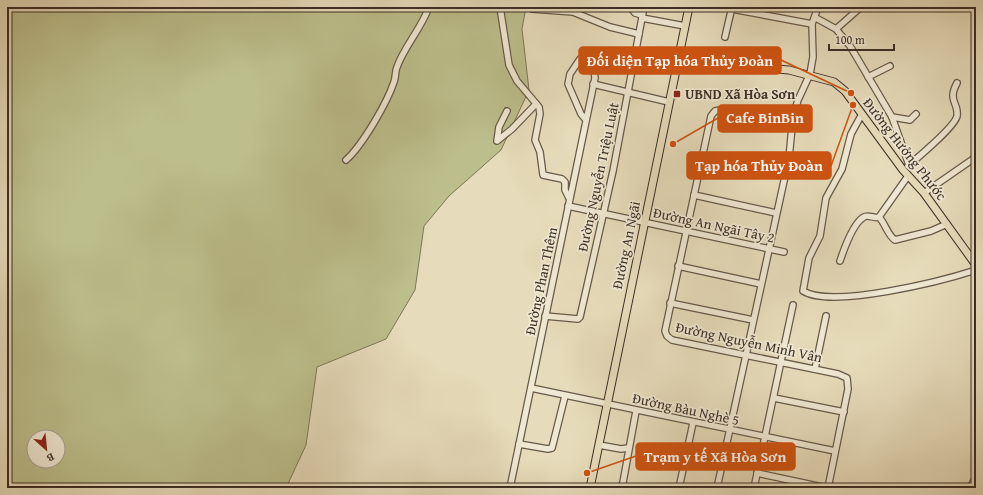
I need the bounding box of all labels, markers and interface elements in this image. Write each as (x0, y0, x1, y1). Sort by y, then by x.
scale bar (829, 26, 894, 52)
text: 100 m (835, 31, 865, 48)
callout: Đối diện Tạp hóa Thủy Đoàn (579, 47, 781, 74)
text: Đối diện Tạp hóa Thủy Đoàn (587, 50, 773, 71)
place label: UBND Xã Hòa Sơn (685, 84, 796, 104)
marker: UBND Xã Hòa Sơn (672, 89, 682, 99)
street label: Đường Hưởng Phước (859, 94, 951, 204)
street label: Đường Nguyễn Triệu Luật (572, 101, 624, 253)
callout: Cafe BinBin (718, 105, 812, 132)
text: Cafe BinBin (726, 107, 804, 128)
callout: Tạp hóa Thủy Đoàn (687, 152, 831, 179)
text: Tạp hóa Thủy Đoàn (695, 155, 823, 176)
street label: Đường An Ngãi (607, 199, 645, 291)
street label: Đường An Ngãi Tây 2 (652, 202, 776, 248)
street label: Đường Phan Thêm (520, 225, 562, 337)
street label: Đường Nguyễn Minh Vân (674, 317, 824, 367)
street label: Đường Bàu Nghè 5 (631, 388, 741, 430)
north arrow (26, 429, 66, 469)
callout: Trạm y tế Xã Hòa Sơn (636, 443, 795, 470)
text: Trạm y tế Xã Hòa Sơn (644, 446, 786, 467)
text: B (44, 449, 57, 467)

